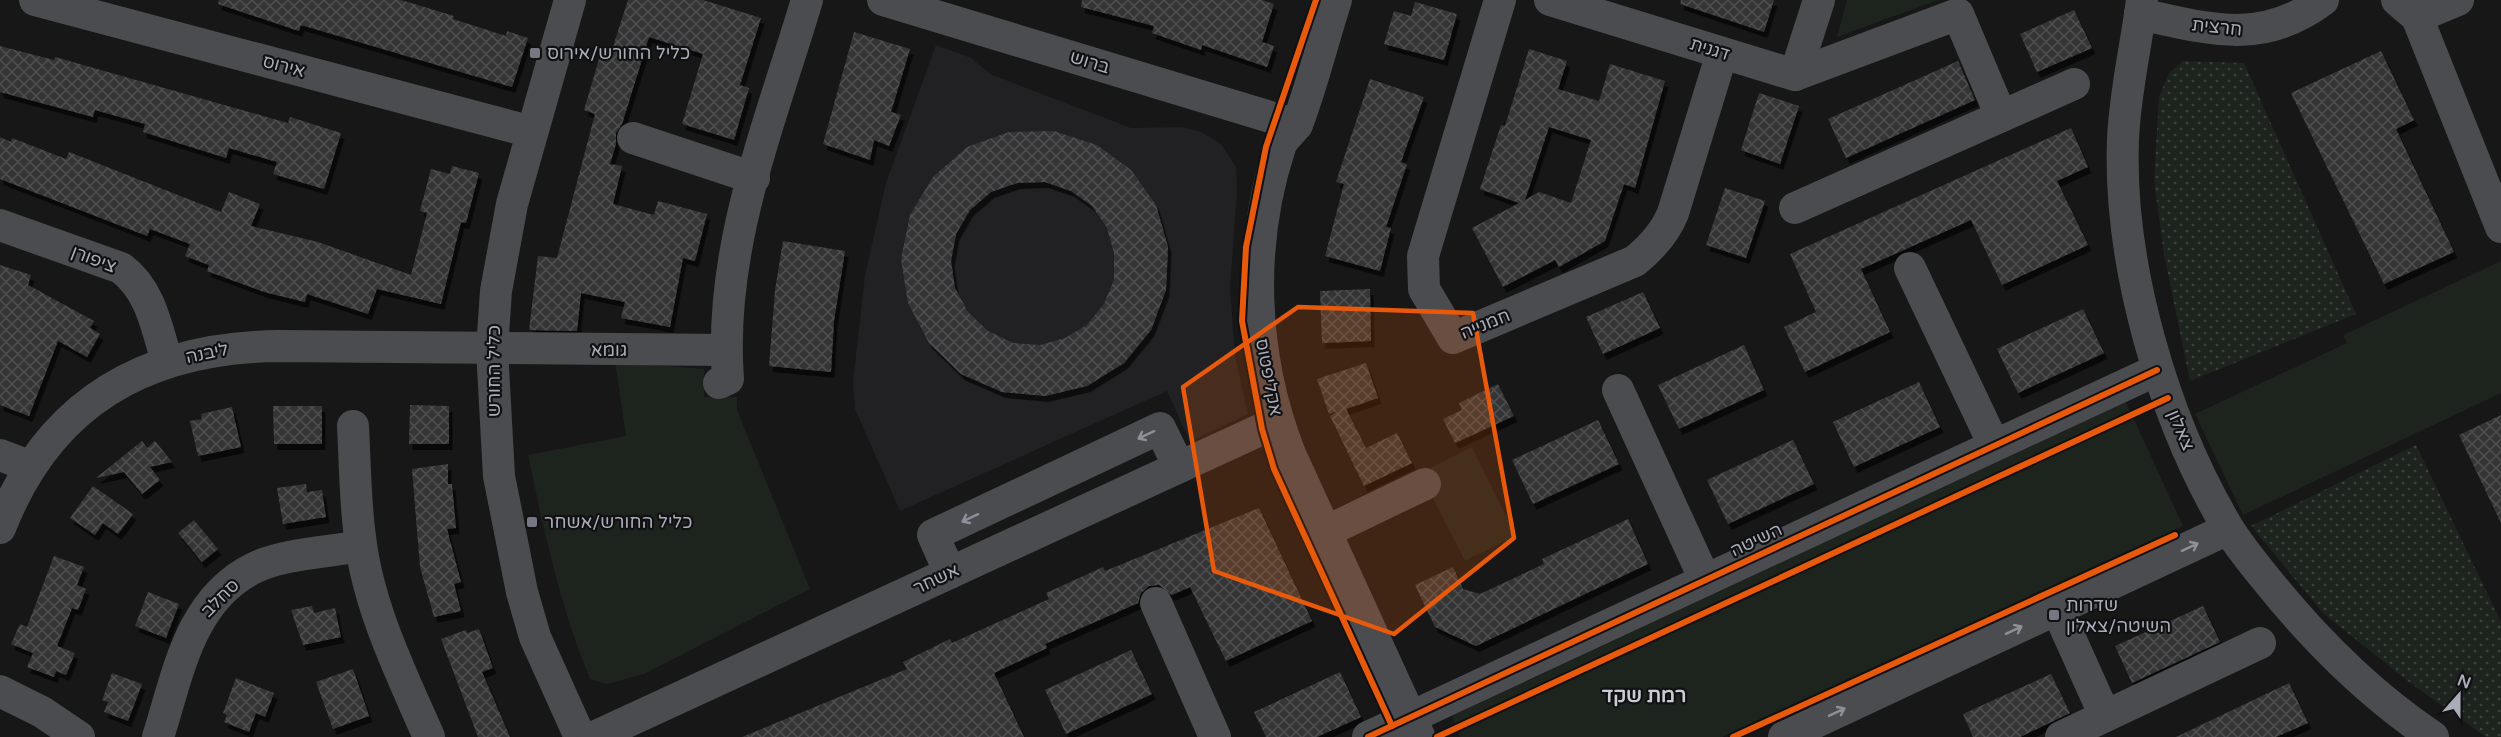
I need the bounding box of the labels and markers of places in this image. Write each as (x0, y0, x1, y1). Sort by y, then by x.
place label: כליל החורש/אירוס (547, 42, 690, 64)
marker: כליל החורש/אירוס (528, 46, 542, 60)
place label: כליל החורש/אשחר (544, 511, 692, 533)
marker: כליל החורש/אשחר (525, 515, 539, 529)
place label: שדרות השיטה/צאלון (2066, 594, 2171, 637)
marker: שדרות השיטה/צאלון (2047, 608, 2061, 622)

